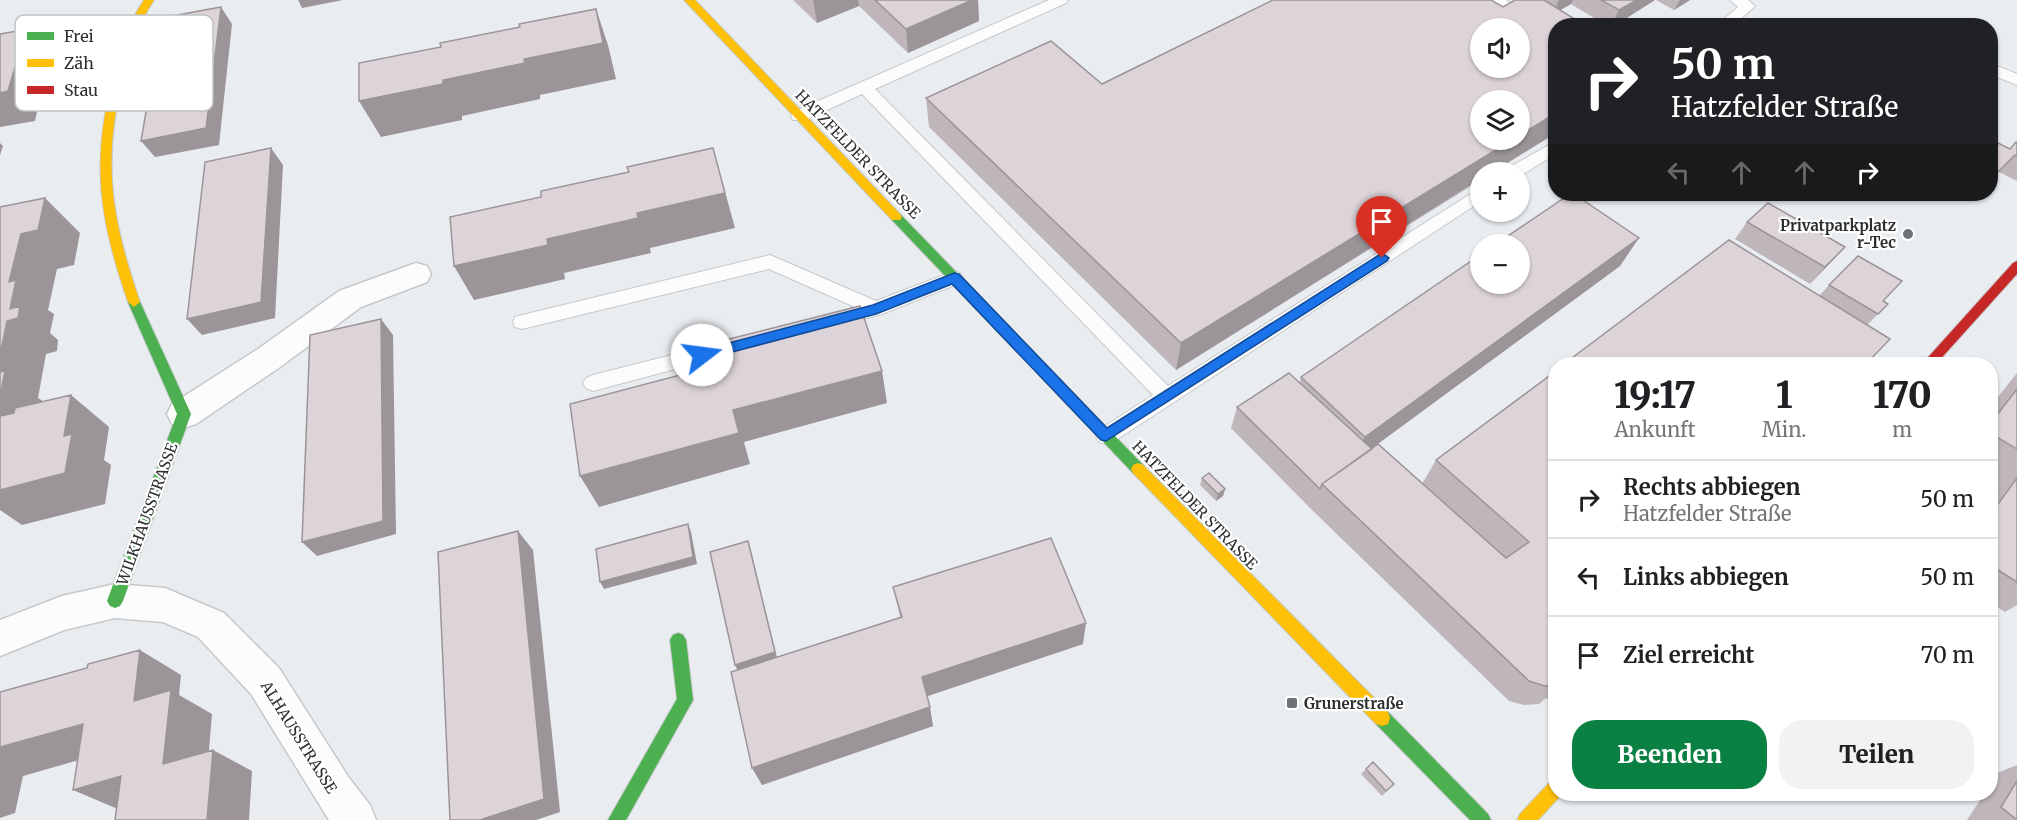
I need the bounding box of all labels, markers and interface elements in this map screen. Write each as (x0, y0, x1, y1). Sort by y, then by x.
legend (15, 15, 213, 111)
map controls (1470, 18, 1530, 294)
button: sound (1470, 18, 1530, 78)
text: Frei (64, 26, 94, 46)
text: 50 m (1671, 38, 1775, 90)
icon: right (1572, 42, 1650, 120)
text: Zäh (64, 53, 94, 73)
text: Stau (64, 80, 98, 100)
street label: HATZFELDER STRASSE (791, 86, 925, 223)
button: layers (1470, 90, 1530, 150)
text: Hatzfelder Straße (1671, 90, 1898, 124)
icon: left (1662, 156, 1695, 189)
icon: ahead (1725, 156, 1758, 189)
icon: ahead (1788, 156, 1821, 189)
icon: right (1851, 156, 1884, 189)
button: + (1470, 162, 1530, 222)
pin (1356, 196, 1407, 258)
icon: arrive (1365, 205, 1398, 238)
place label: Privatparkplatz r-Tec (1780, 216, 1896, 252)
marker: Privatparkplatz r-Tec (1901, 227, 1915, 241)
button: − (1470, 234, 1530, 294)
position arrow (670, 323, 734, 387)
text: 19:17 (1614, 373, 1696, 418)
text: 1 (1776, 373, 1793, 418)
text: 170 (1872, 373, 1932, 418)
text: Ankunft (1614, 417, 1696, 442)
text: Min. (1762, 417, 1806, 442)
text: m (1892, 417, 1912, 442)
street label: HATZFELDER STRASSE (1128, 437, 1262, 574)
street label: WILKHAUSSTRASSE (112, 440, 182, 589)
text: Rechts abbiegen (1623, 473, 1800, 501)
icon: right (1572, 483, 1605, 516)
text: 50 m (1920, 485, 1974, 513)
text: Hatzfelder Straße (1623, 501, 1791, 526)
icon: left (1572, 561, 1605, 594)
text: Links abbiegen (1623, 563, 1789, 591)
text: 50 m (1920, 563, 1974, 591)
icon: arrive (1572, 639, 1605, 672)
text: Ziel erreicht (1623, 641, 1754, 669)
text: 70 m (1921, 641, 1974, 669)
street label: ALHAUSSTRASSE (256, 676, 341, 797)
place label: Grunerstraße (1304, 694, 1404, 713)
marker: Grunerstraße (1285, 696, 1299, 710)
button: Beenden (1572, 720, 1767, 789)
button: Teilen (1779, 720, 1974, 789)

